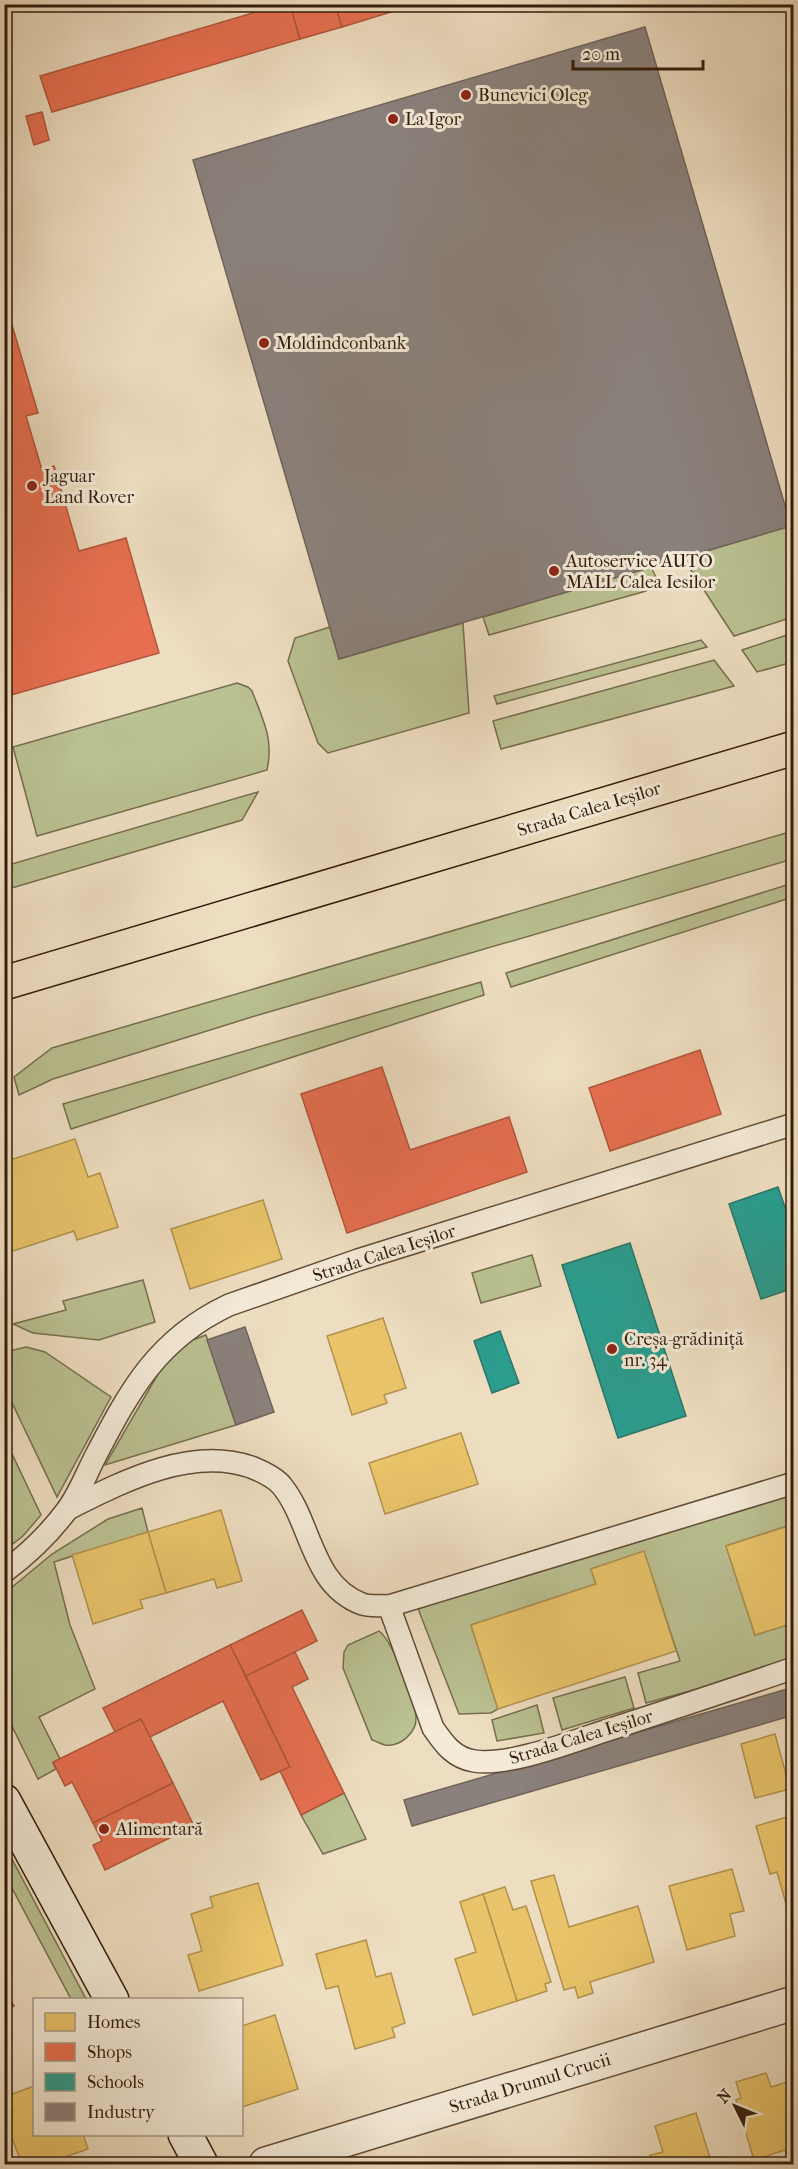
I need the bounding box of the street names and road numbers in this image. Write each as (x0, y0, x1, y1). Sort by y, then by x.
street label: Strada Calea Ieșilor (515, 778, 664, 841)
street label: Strada Calea Ieșilor (310, 1220, 459, 1287)
street label: Strada Calea Ieșilor (507, 1706, 656, 1769)
street label: Strada Drumul Crucii (447, 2049, 614, 2118)

